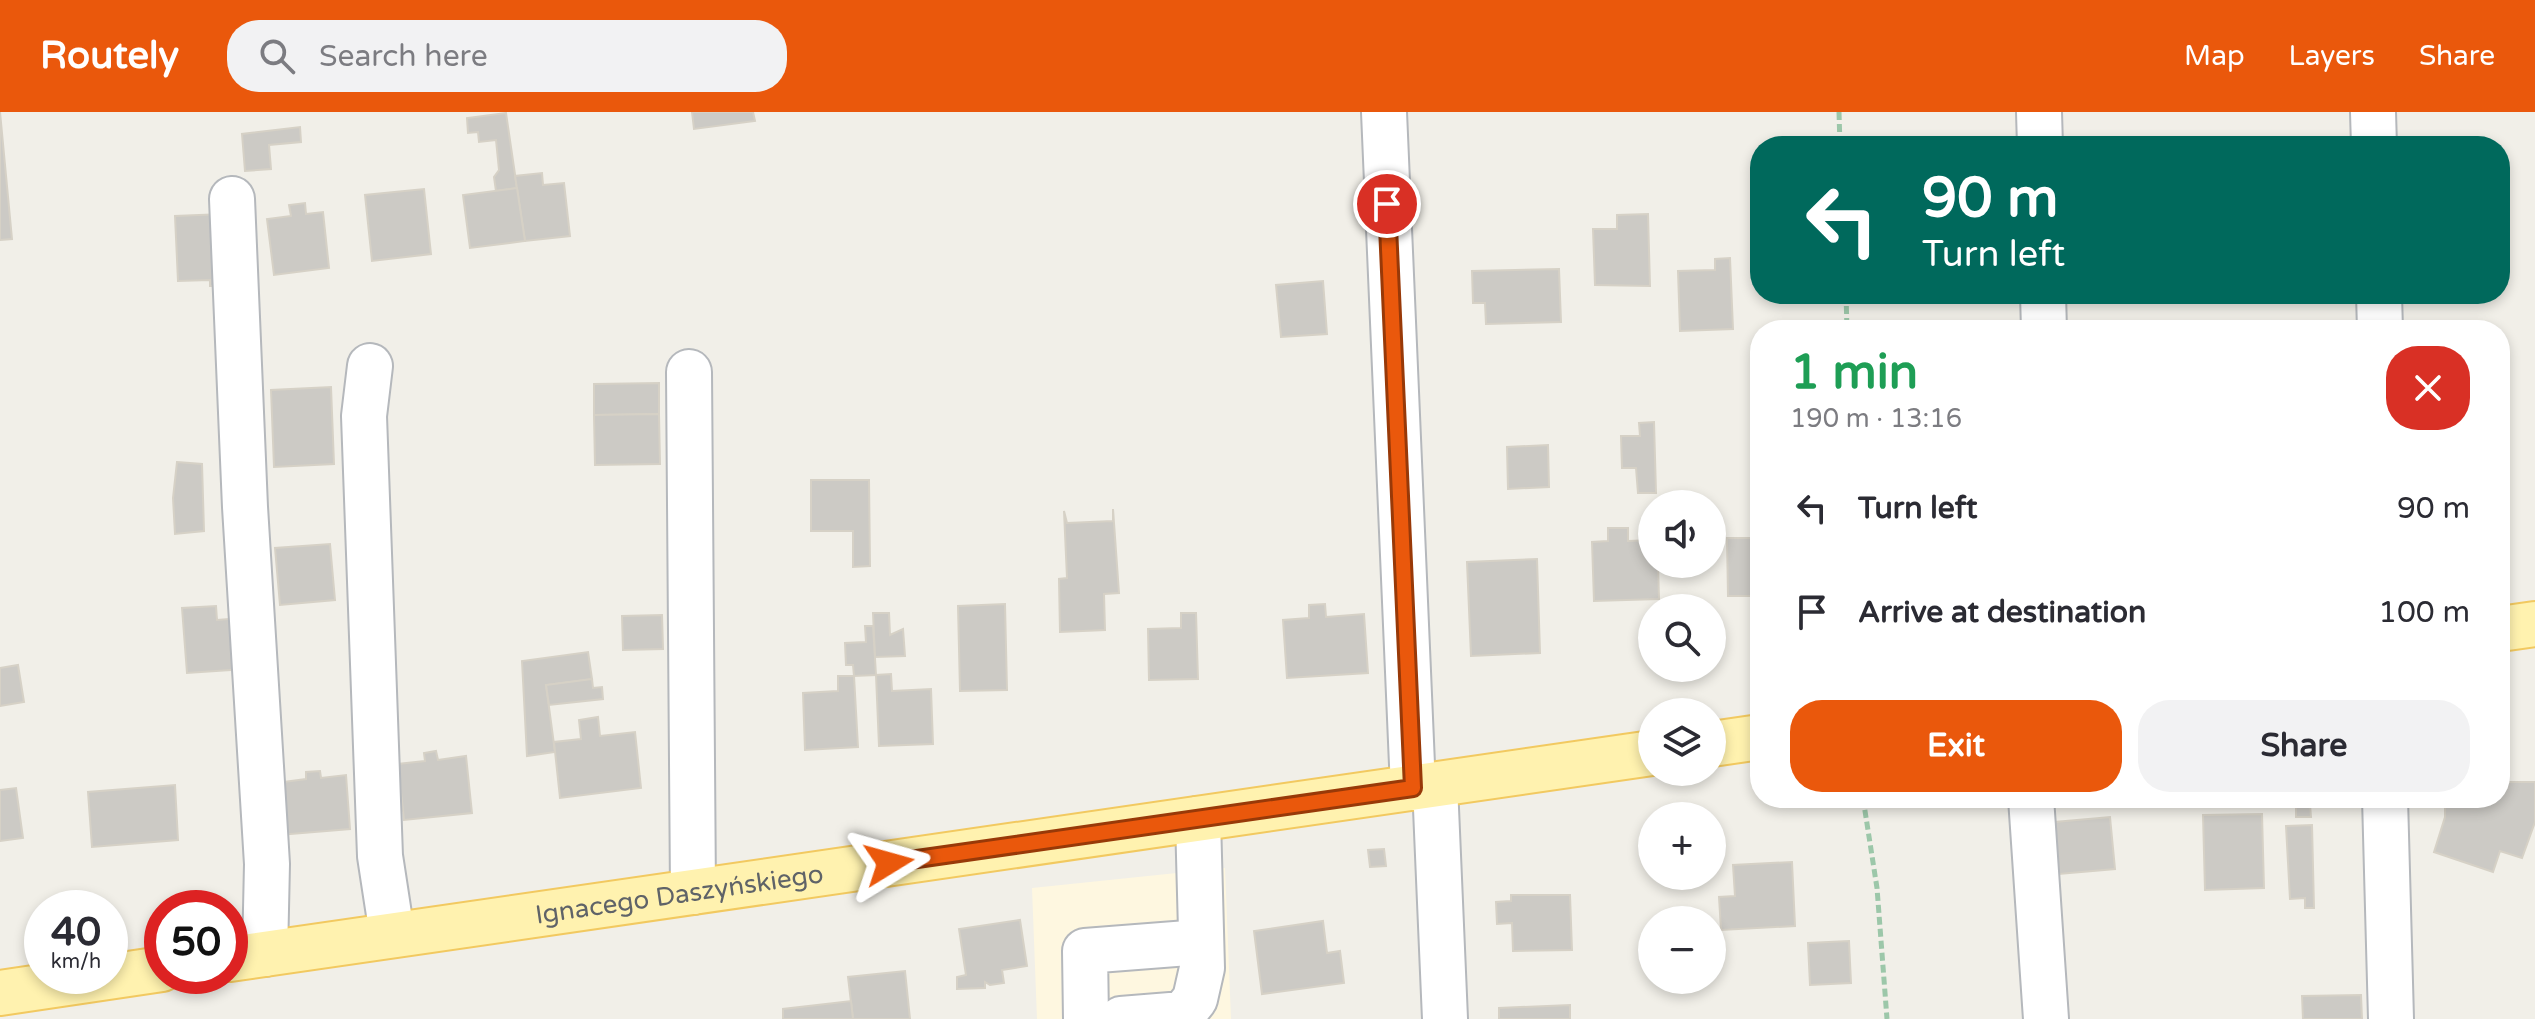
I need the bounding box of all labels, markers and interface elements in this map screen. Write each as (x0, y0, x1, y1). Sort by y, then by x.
search box (227, 20, 787, 92)
text: Routely (40, 33, 179, 79)
icon: search (255, 34, 299, 78)
text: Search here (319, 38, 488, 75)
text: Map (2184, 39, 2245, 73)
text: Layers (2289, 39, 2375, 73)
text: Share (2419, 39, 2495, 73)
text: 90 m (1922, 165, 2058, 232)
icon: left (1790, 168, 1894, 272)
pin (1353, 170, 1421, 238)
icon: arrive (1365, 182, 1409, 226)
text: Turn left (1922, 233, 2065, 276)
text: 1 min (1790, 344, 1918, 402)
button: close (2386, 346, 2470, 430)
text: 190 m · 13:16 (1790, 403, 1962, 434)
icon: left (1790, 486, 1834, 530)
map controls (1638, 490, 1726, 994)
button: sound (1638, 490, 1726, 578)
text: Turn left (1858, 490, 1977, 527)
text: 90 m (2397, 490, 2470, 527)
icon: arrive (1790, 590, 1834, 634)
button: search (1638, 594, 1726, 682)
text: Arrive at destination (1858, 594, 2146, 631)
text: 100 m (2378, 594, 2470, 631)
button: layers (1638, 698, 1726, 786)
button: Exit (1790, 700, 2122, 792)
button: Share (2138, 700, 2470, 792)
button: + (1638, 802, 1726, 890)
position arrow (847, 821, 931, 905)
street label: Ignacego Daszyńskiego (533, 858, 825, 931)
speed limit sign: 50 (144, 890, 248, 994)
button: − (1638, 906, 1726, 994)
text: 40 (51, 908, 101, 956)
text: km/h (51, 950, 101, 974)

